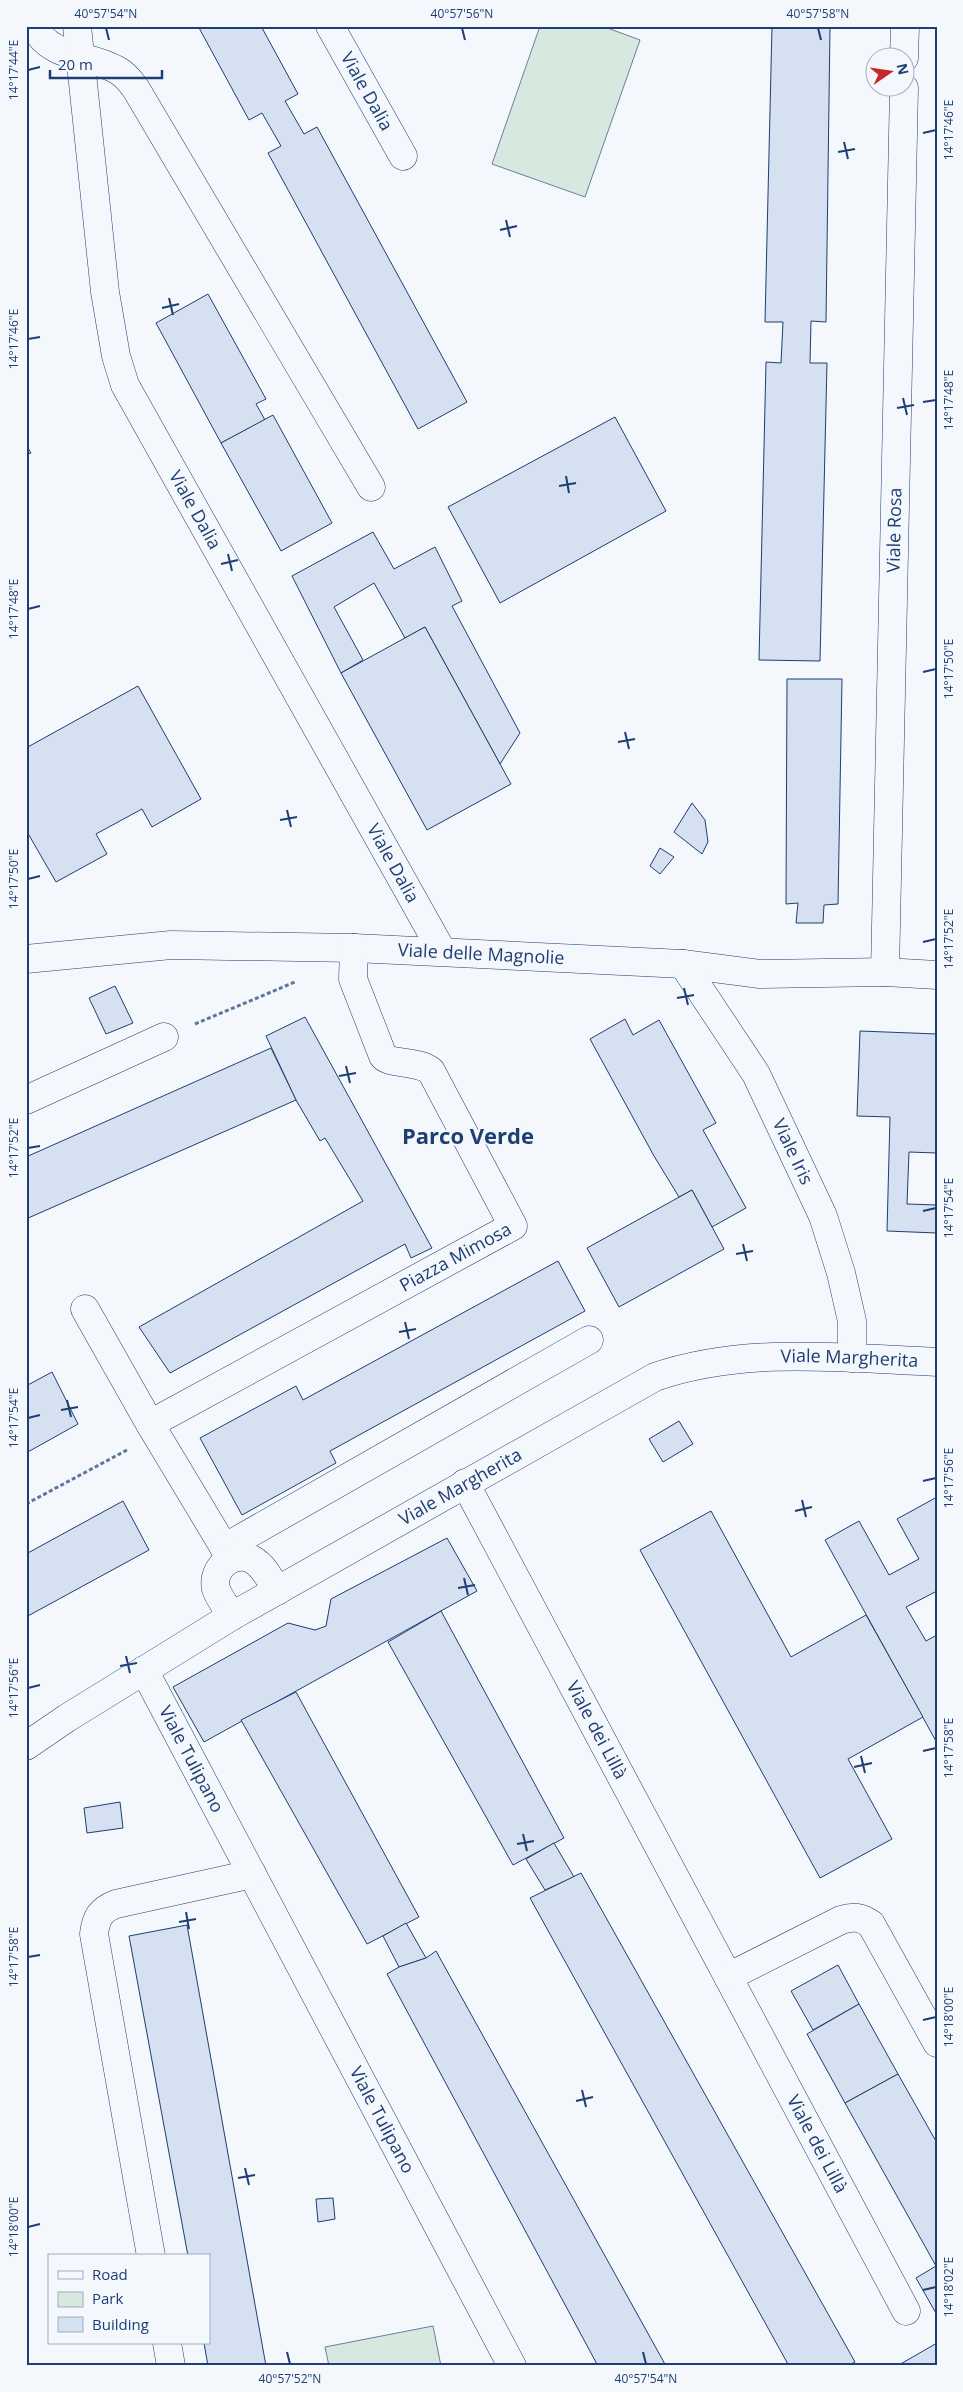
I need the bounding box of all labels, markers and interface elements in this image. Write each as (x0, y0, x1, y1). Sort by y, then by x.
text: 40°57'54"N (75, 5, 137, 22)
text: 40°57'56"N (431, 5, 493, 22)
text: 40°57'58"N (787, 5, 849, 22)
text: 14°17'44"E (5, 40, 22, 100)
street label: Viale Dalia (336, 47, 399, 135)
scale bar (50, 48, 162, 80)
north arrow (866, 48, 916, 98)
text: 20 m (58, 54, 93, 74)
text: N (893, 61, 914, 77)
text: 14°17'46"E (940, 100, 957, 160)
text: 14°17'46"E (5, 309, 22, 369)
text: 14°17'48"E (940, 370, 957, 430)
street label: Viale Dalia (164, 466, 228, 553)
street label: Viale Rosa (881, 487, 906, 573)
text: 14°17'48"E (5, 579, 22, 639)
text: 14°17'50"E (940, 639, 957, 699)
street label: Viale Dalia (362, 819, 425, 907)
text: 14°17'50"E (5, 849, 22, 909)
text: 14°17'52"E (940, 909, 957, 969)
street label: Viale delle Magnolie (397, 937, 565, 969)
street label: Viale Iris (768, 1114, 819, 1188)
text: 14°17'52"E (5, 1118, 22, 1178)
district label: Parco Verde (402, 1120, 534, 1150)
text: 14°17'54"E (940, 1178, 957, 1238)
street label: Piazza Mimosa (395, 1216, 515, 1297)
street label: Viale Margherita (780, 1343, 919, 1372)
text: 14°17'54"E (5, 1388, 22, 1448)
street label: Viale Margherita (394, 1442, 526, 1530)
text: 14°17'56"E (940, 1448, 957, 1508)
text: 14°17'56"E (5, 1658, 22, 1718)
street label: Viale dei Lillà (562, 1676, 633, 1783)
street label: Viale Tulipano (154, 1701, 230, 1816)
text: 14°17'58"E (940, 1718, 957, 1778)
text: 14°17'58"E (5, 1927, 22, 1987)
text: 14°18'00"E (940, 1987, 957, 2047)
street label: Viale Tulipano (345, 2062, 421, 2177)
street label: Viale dei Lillà (782, 2090, 854, 2197)
text: 14°18'00"E (5, 2197, 22, 2257)
legend (48, 2254, 210, 2344)
text: 14°18'02"E (940, 2257, 957, 2317)
text: Road (92, 2264, 128, 2284)
text: Park (92, 2288, 123, 2308)
text: Building (92, 2314, 149, 2334)
text: 40°57'52"N (259, 2370, 321, 2387)
text: 40°57'54"N (615, 2370, 677, 2387)

